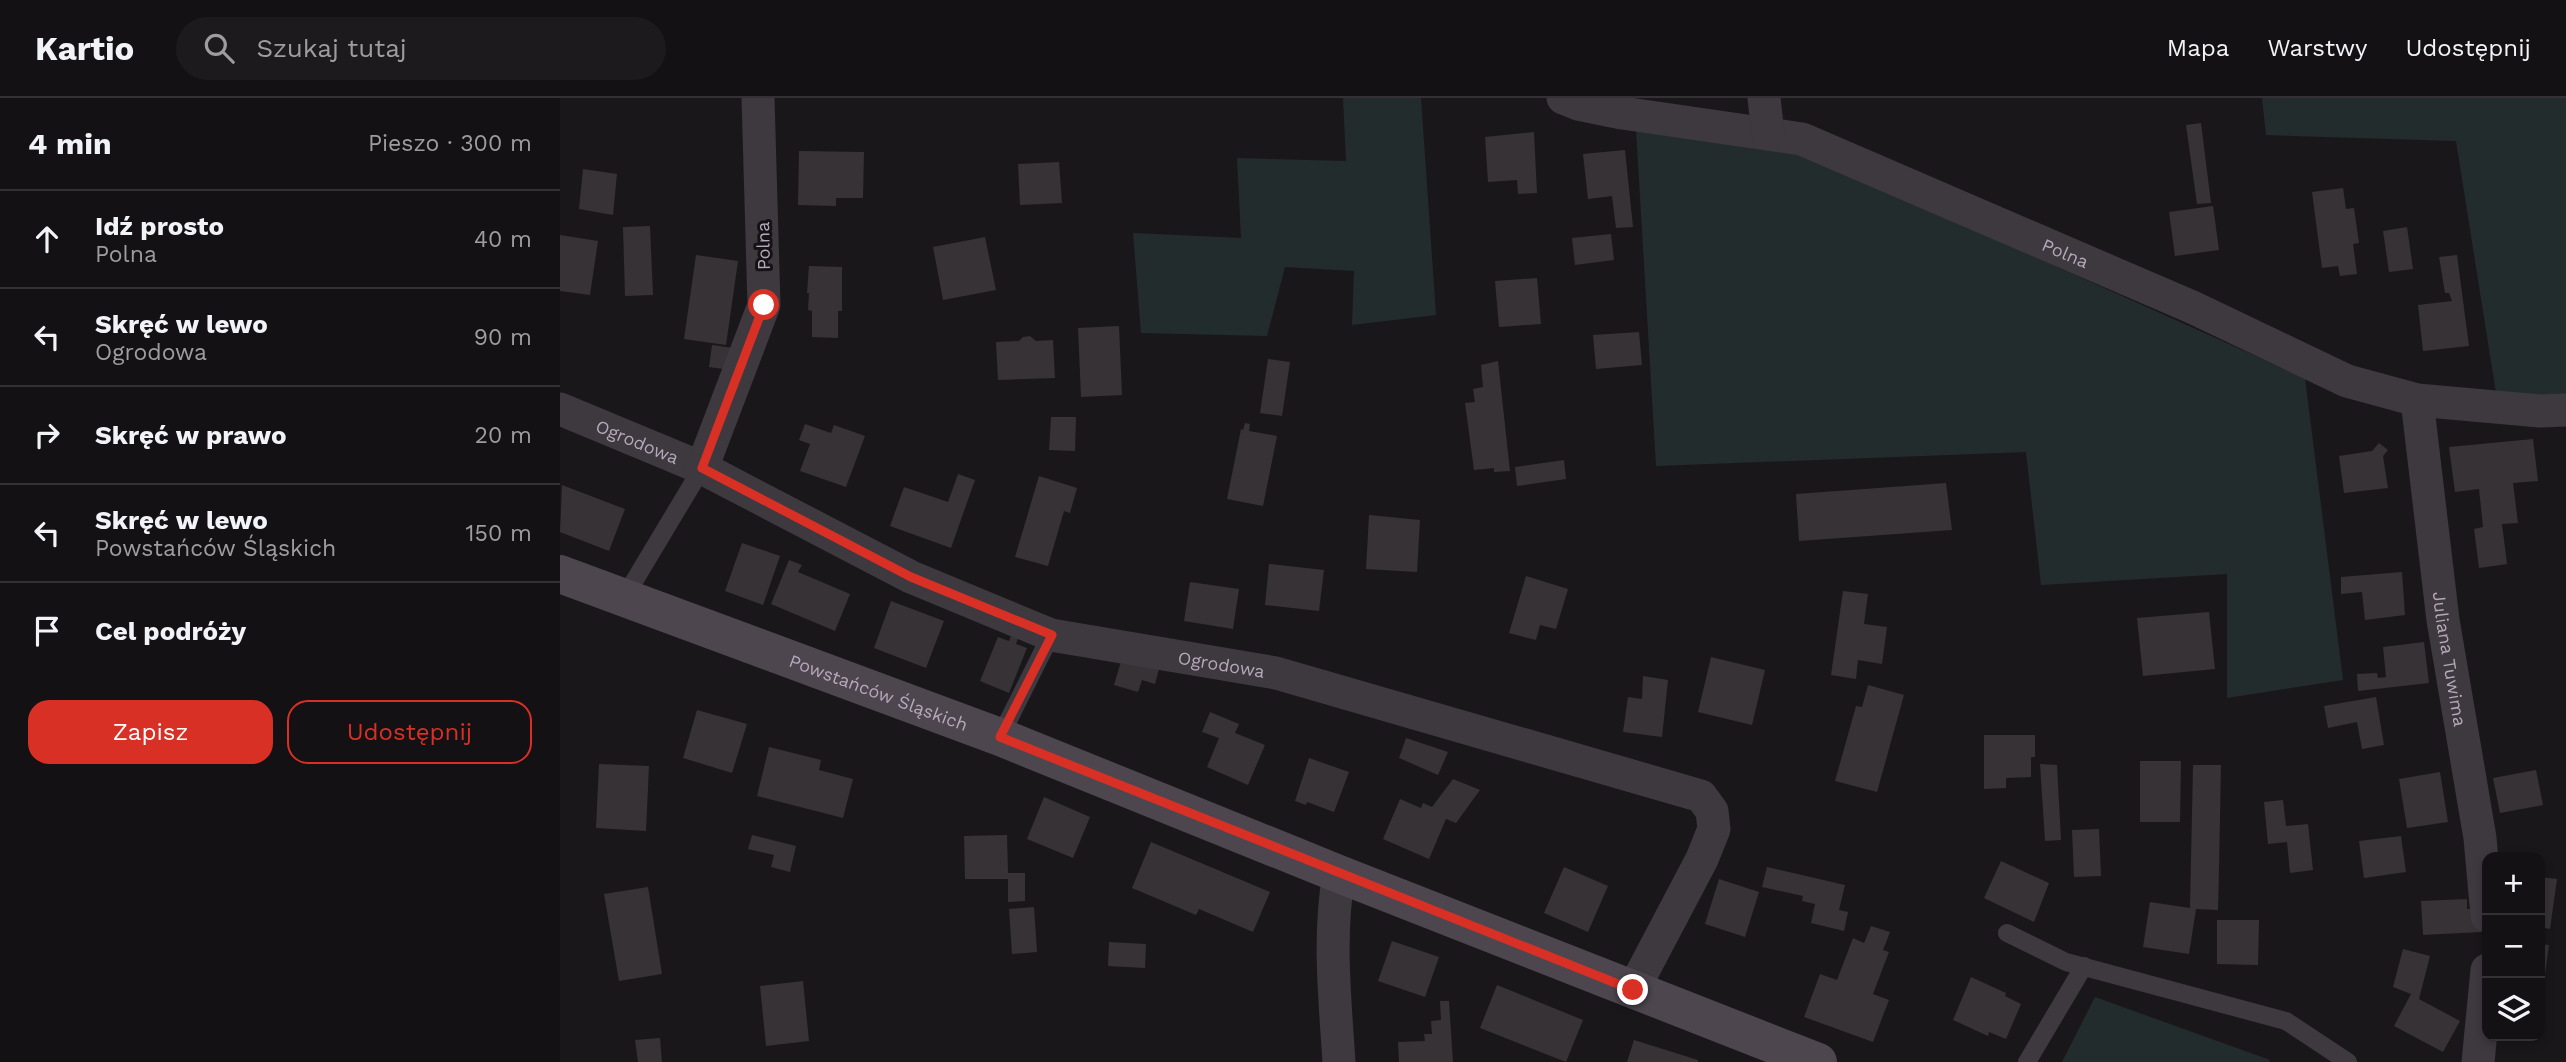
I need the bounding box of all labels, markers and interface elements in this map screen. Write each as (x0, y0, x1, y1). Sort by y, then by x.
search box (176, 17, 666, 80)
text: Kartio (35, 29, 134, 68)
icon: search (200, 29, 238, 67)
text: Szukaj tutaj (256, 33, 407, 63)
text: Mapa (2167, 34, 2229, 62)
text: Warstwy (2267, 34, 2368, 62)
text: Udostępnij (2406, 34, 2531, 62)
text: 4 min (28, 126, 112, 161)
text: Pieszo · 300 m (368, 130, 532, 157)
text: Idź prosto (95, 211, 224, 241)
icon: ahead (28, 220, 66, 258)
street label: Polna (752, 222, 774, 270)
text: 40 m (474, 226, 532, 253)
street label: Polna (2039, 233, 2092, 272)
text: Polna (95, 241, 157, 268)
route start (748, 289, 779, 320)
text: Skręć w lewo (95, 309, 268, 339)
icon: left (28, 318, 66, 356)
text: 90 m (474, 324, 532, 351)
text: Ogrodowa (95, 339, 207, 366)
street label: Ogrodowa (593, 415, 682, 468)
icon: right (28, 416, 66, 454)
text: Skręć w prawo (95, 420, 287, 450)
text: 20 m (475, 422, 532, 449)
text: Skręć w lewo (95, 505, 268, 535)
icon: left (28, 514, 66, 552)
text: 150 m (466, 520, 532, 547)
text: Powstańców Śląskich (95, 535, 336, 562)
street label: Juliana Tuwima (2429, 590, 2471, 728)
icon: arrive (28, 612, 66, 650)
text: Cel podróży (95, 616, 246, 646)
street label: Ogrodowa (1177, 646, 1267, 681)
street label: Powstańców Śląskich (787, 649, 971, 735)
button: Zapisz (28, 700, 273, 764)
button: Udostępnij (287, 700, 532, 764)
map controls (2482, 852, 2545, 1041)
button: + (2482, 852, 2545, 915)
button: − (2482, 915, 2545, 978)
route end (1617, 974, 1648, 1005)
button: layers (2482, 978, 2545, 1041)

